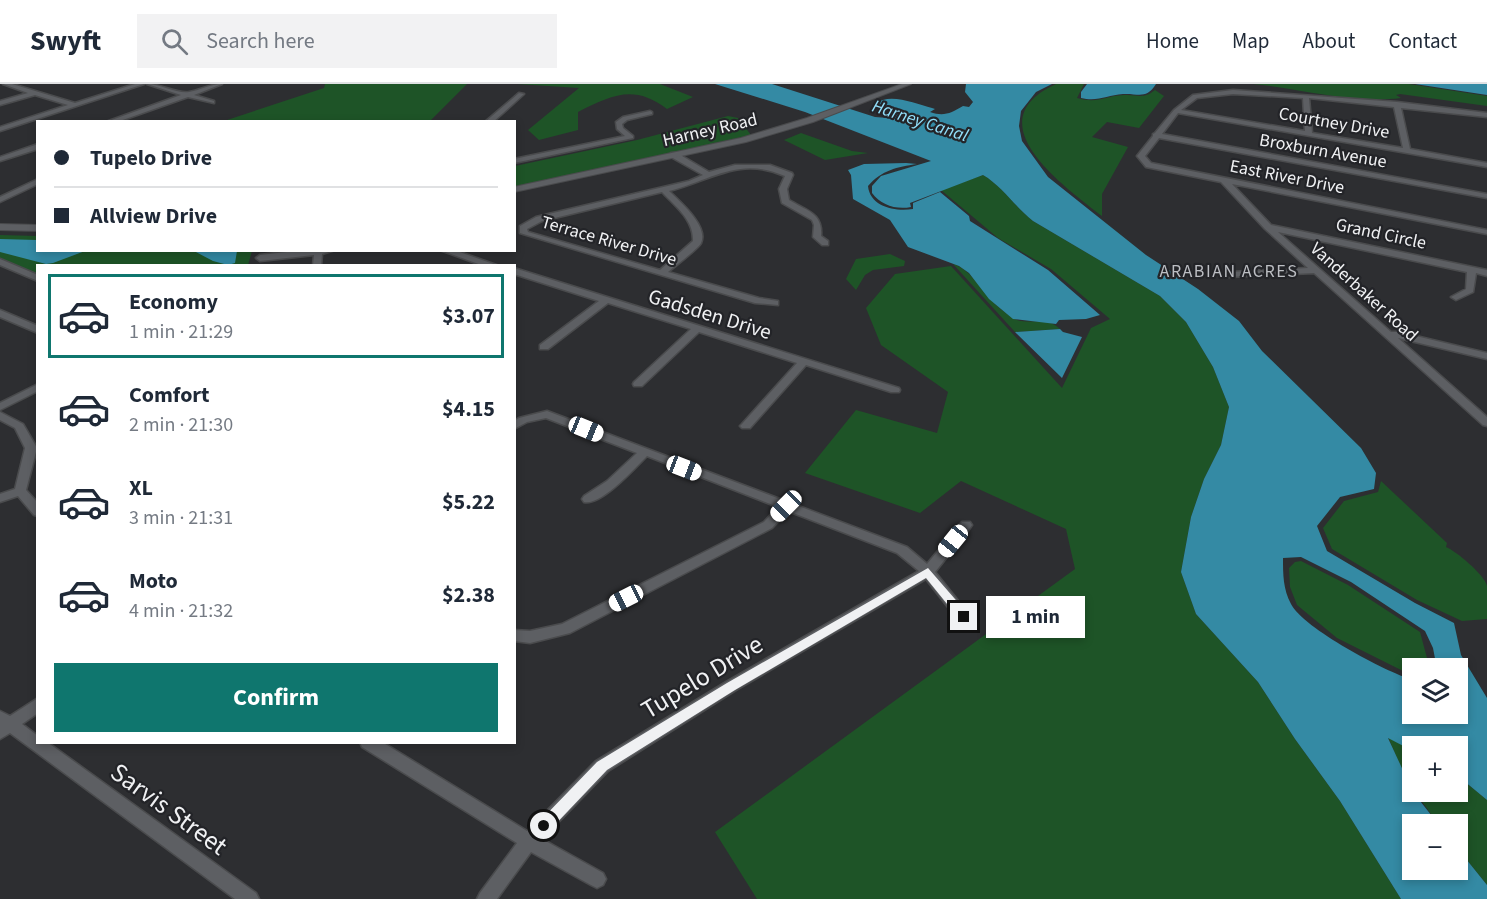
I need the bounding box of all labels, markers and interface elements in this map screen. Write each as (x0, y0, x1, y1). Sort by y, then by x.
search box (137, 14, 557, 68)
text: Swyft (30, 21, 101, 61)
icon: search (158, 25, 191, 58)
text: Search here (206, 25, 315, 57)
text: Home (1146, 26, 1199, 56)
text: Map (1232, 26, 1270, 56)
text: About (1303, 26, 1355, 56)
text: Contact (1388, 26, 1457, 56)
water label: Harney Canal (869, 94, 972, 148)
street label: Courtney Drive (1277, 101, 1391, 145)
street label: Harney Road (660, 107, 760, 153)
street label: Broxburn Avenue (1257, 127, 1389, 175)
text: Tupelo Drive (90, 142, 212, 174)
street label: East River Drive (1228, 154, 1346, 200)
text: Allview Drive (90, 200, 217, 232)
street label: Terrace River Drive (538, 210, 680, 272)
street label: Grand Circle (1333, 212, 1429, 256)
street label: Vanderbaker Road (1304, 237, 1424, 347)
district label: ARABIAN ACRES (1160, 259, 1298, 284)
street label: Gadsden Drive (645, 281, 775, 347)
text: Economy (129, 286, 218, 318)
icon: car (57, 289, 111, 343)
text: $3.07 (442, 300, 495, 332)
text: 1 min · 21:29 (129, 318, 233, 346)
text: Comfort (129, 379, 210, 411)
icon: car (57, 382, 111, 436)
text: $4.15 (442, 393, 495, 425)
text: 2 min · 21:30 (129, 411, 233, 439)
car (566, 414, 606, 444)
car (664, 453, 704, 483)
text: XL (129, 472, 153, 504)
icon: car (57, 475, 111, 529)
text: $5.22 (442, 486, 495, 518)
car (767, 487, 805, 525)
text: 3 min · 21:31 (129, 504, 233, 532)
car (935, 521, 971, 561)
text: Moto (129, 565, 178, 597)
icon: car (57, 568, 111, 622)
text: $2.38 (442, 579, 495, 611)
car (606, 582, 646, 614)
callout: 1 min (985, 596, 1084, 638)
text: 4 min · 21:32 (129, 597, 233, 625)
route end (950, 603, 977, 630)
text: 1 min (1011, 603, 1060, 631)
street label: Tupelo Drive (634, 626, 770, 728)
map controls (1402, 658, 1468, 880)
button: layers (1402, 658, 1468, 724)
button: Confirm (54, 663, 498, 732)
button: + (1402, 736, 1468, 802)
street label: Sarvis Street (103, 754, 235, 864)
route start (530, 812, 557, 839)
button: − (1402, 814, 1468, 880)

